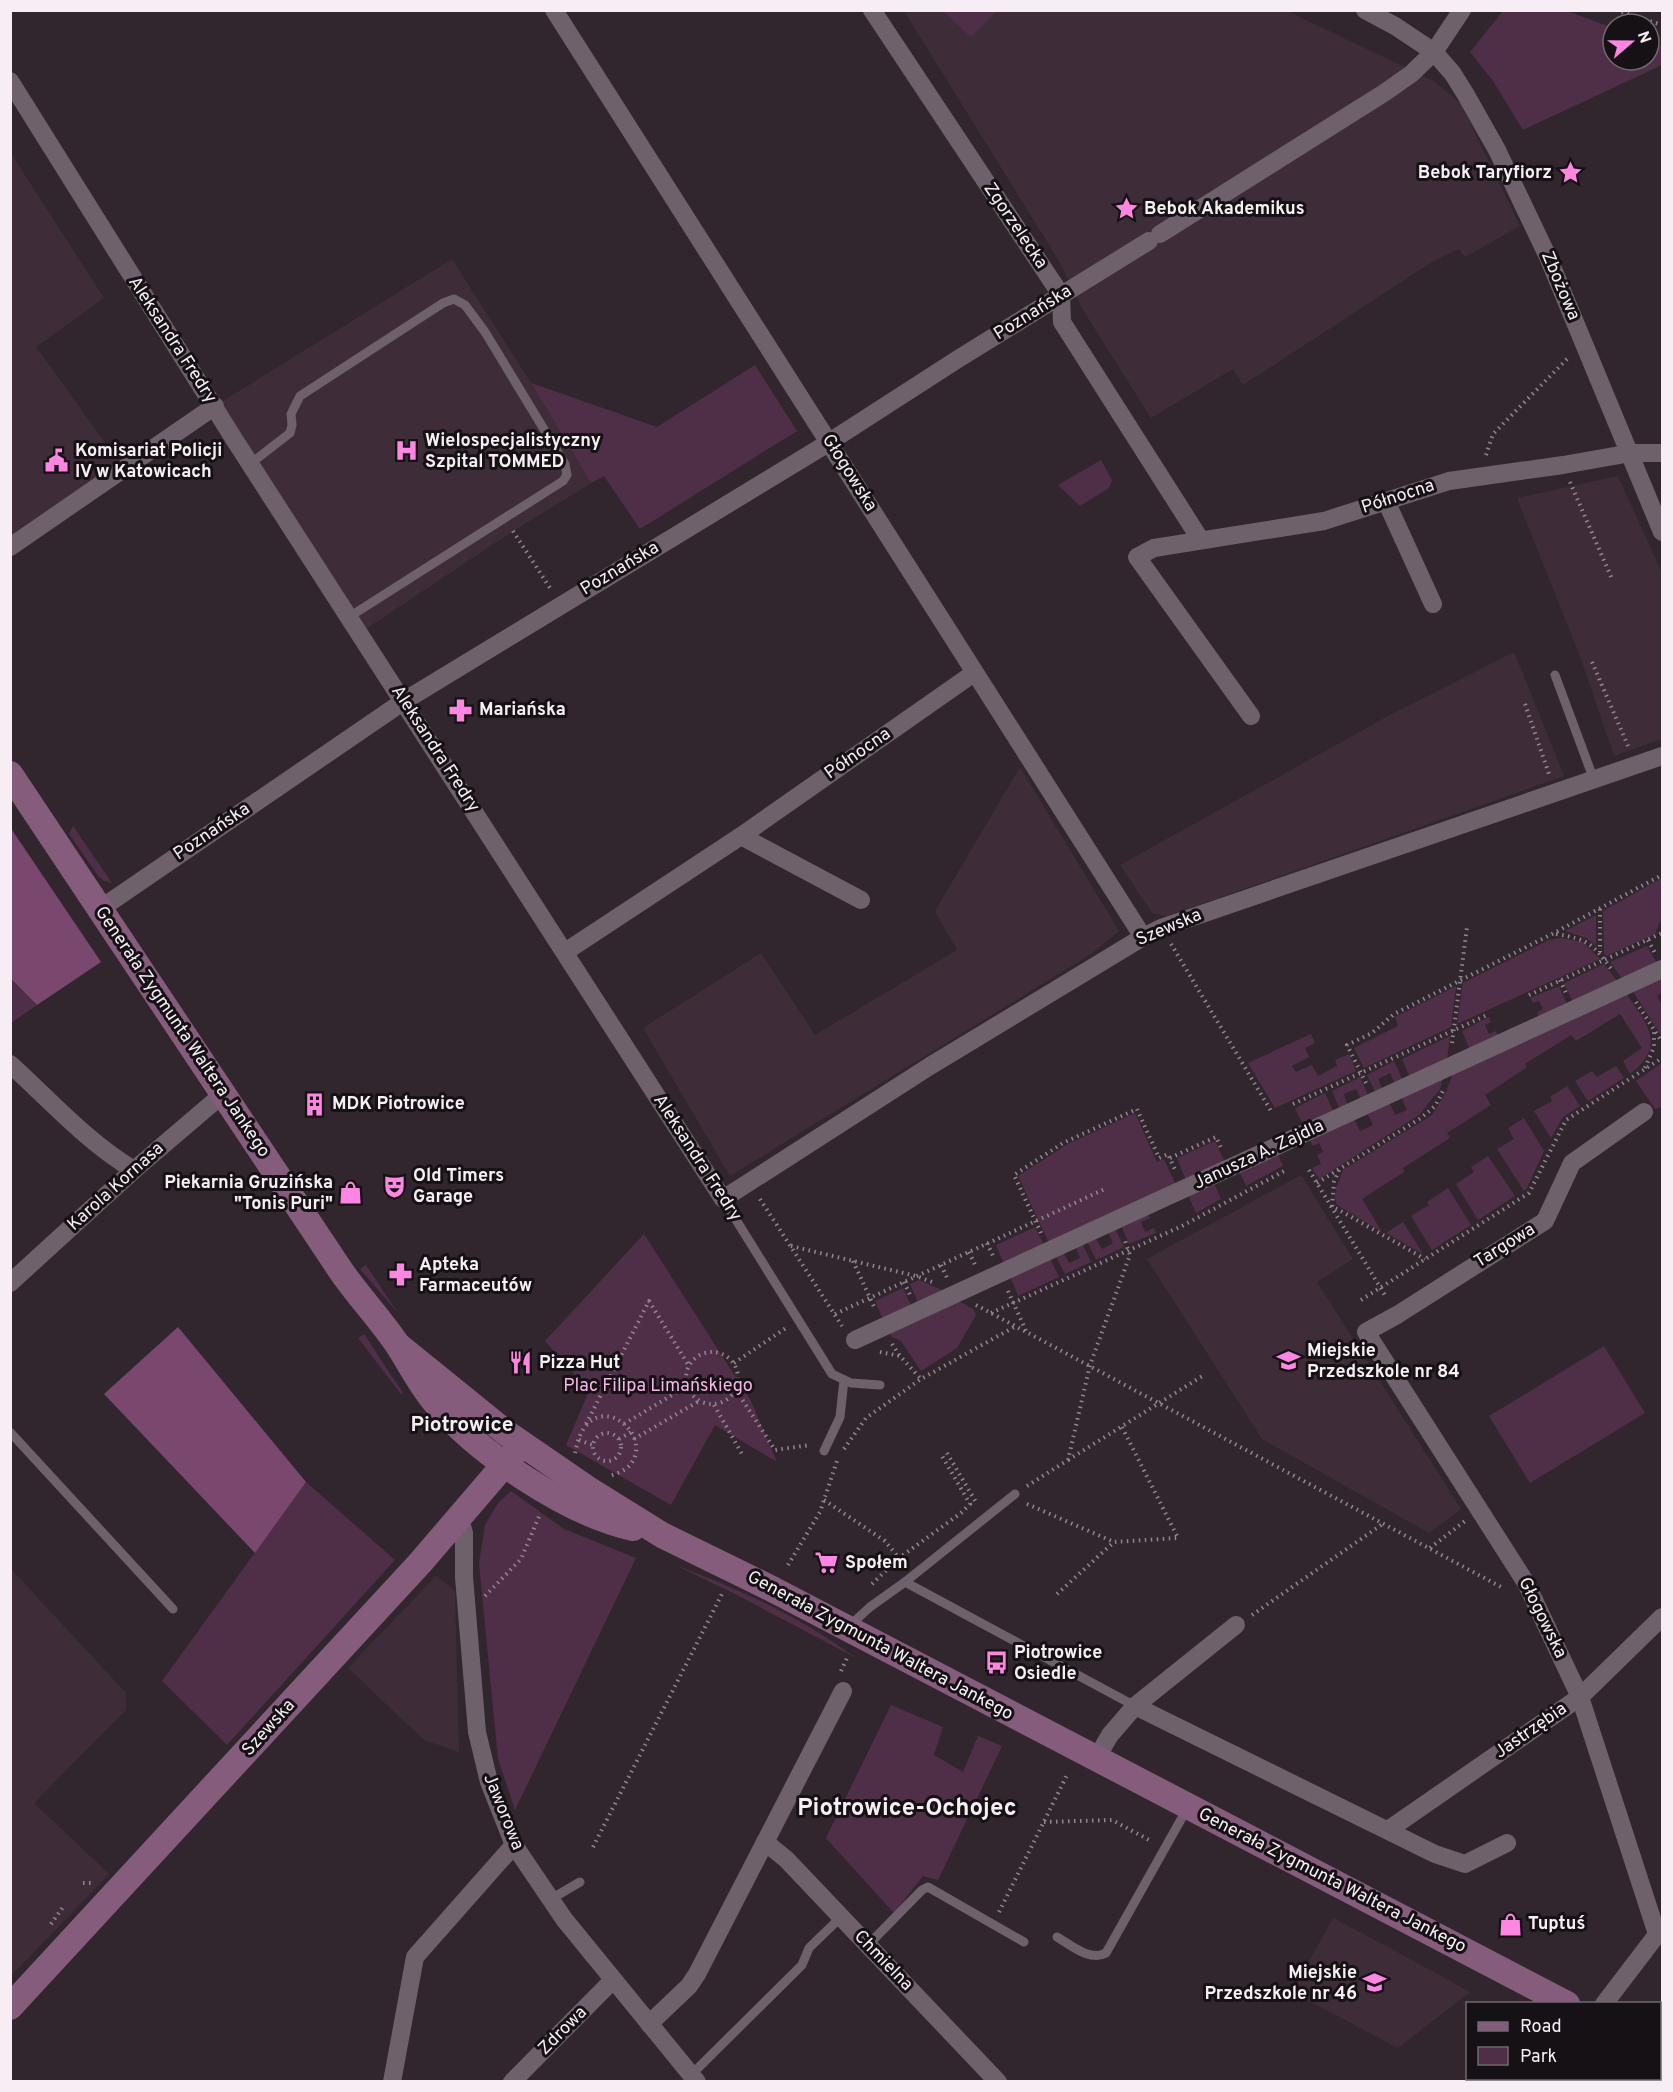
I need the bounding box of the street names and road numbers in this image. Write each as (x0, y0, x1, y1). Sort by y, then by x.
street label: Zgorzelecka (978, 179, 1052, 273)
street label: Zbożowa (1535, 248, 1585, 324)
street label: Aleksandra Fredry (122, 272, 222, 408)
street label: Poznańska (990, 280, 1076, 346)
street label: Głogowska (816, 430, 882, 516)
street label: Północna (1358, 474, 1438, 520)
street label: Poznańska (577, 537, 663, 601)
street label: Aleksandra Fredry (385, 681, 485, 817)
street label: Północna (820, 723, 896, 785)
street label: Poznańska (169, 798, 255, 866)
street label: Generała Zygmunta Waltera Jankego (89, 902, 275, 1162)
street label: Szewska (1133, 904, 1205, 952)
street label: Aleksandra Fredry (647, 1090, 747, 1226)
street label: Janusza A. Zajdla (1190, 1115, 1328, 1195)
street label: Karola Kornasa (63, 1138, 169, 1236)
street label: Targowa (1470, 1218, 1540, 1274)
street label: Generała Zygmunta Waltera Jankego (743, 1566, 1017, 1726)
street label: Głogowska (1513, 1574, 1571, 1662)
street label: Szewska (237, 1695, 301, 1761)
street label: Jastrzębia (1490, 1698, 1572, 1764)
street label: Jaworowa (477, 1770, 529, 1854)
street label: Generała Zygmunta Waltera Jankego (1194, 1803, 1470, 1959)
street label: Chmielna (848, 1926, 918, 1996)
street label: Zdrowa (534, 2002, 592, 2060)

